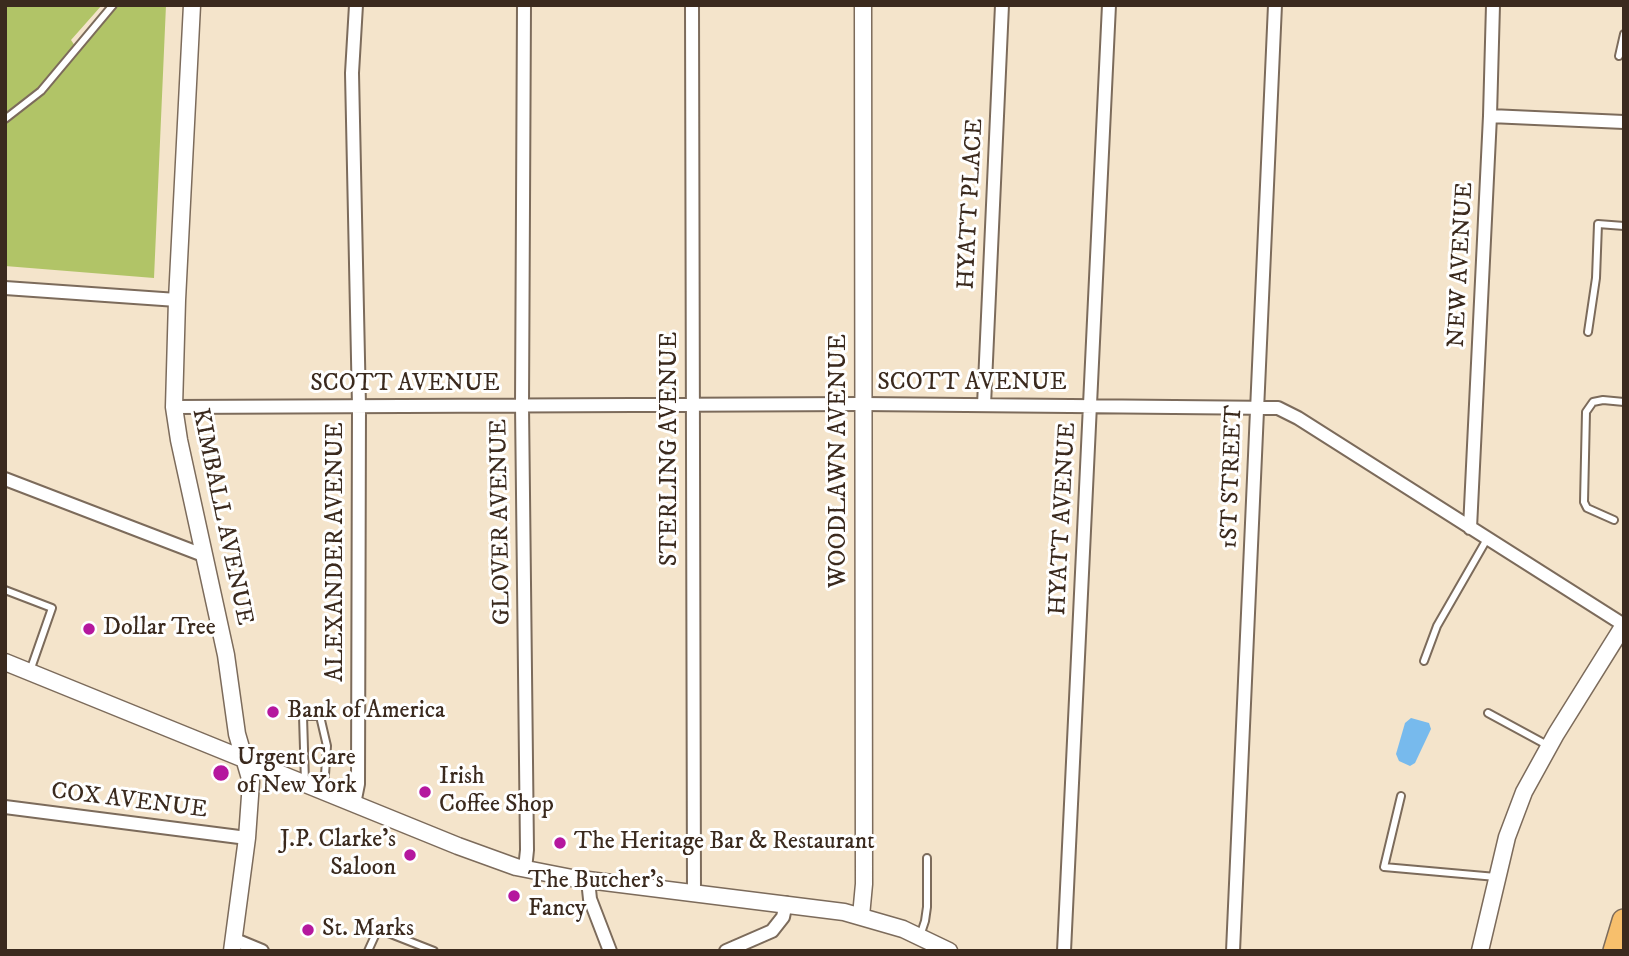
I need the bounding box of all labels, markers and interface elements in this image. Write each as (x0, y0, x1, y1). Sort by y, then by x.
street label: HYATT PLACE (953, 118, 991, 290)
street label: NEW AVENUE (1443, 181, 1481, 349)
street label: STERLING AVENUE (657, 332, 685, 566)
street label: WOODLAWN AVENUE (826, 334, 854, 588)
street label: SCOTT AVENUE (877, 370, 1067, 398)
street label: SCOTT AVENUE (310, 371, 500, 399)
street label: 1ST STREET (1216, 405, 1250, 549)
street label: KIMBALL AVENUE (184, 406, 258, 628)
street label: GLOVER AVENUE (486, 419, 518, 625)
street label: ALEXANDER AVENUE (323, 422, 351, 682)
street label: HYATT AVENUE (1045, 422, 1083, 616)
place label: Dollar Tree (103, 615, 216, 643)
marker: Dollar Tree (81, 621, 97, 637)
place label: Bank of America (287, 698, 445, 726)
marker: Bank of America (265, 704, 281, 720)
place label: Urgent Care of New York (237, 745, 357, 801)
marker: Urgent Care of New York (211, 763, 231, 783)
place label: Irish Coffee Shop (439, 764, 554, 820)
street label: COX AVENUE (49, 778, 209, 826)
marker: Irish Coffee Shop (417, 784, 433, 800)
place label: J.P. Clarke's Saloon (280, 827, 396, 883)
place label: The Heritage Bar & Restaurant (574, 829, 875, 857)
marker: The Heritage Bar & Restaurant (552, 835, 568, 851)
marker: J.P. Clarke's Saloon (402, 847, 418, 863)
place label: The Butcher's Fancy (528, 868, 664, 924)
marker: The Butcher's Fancy (506, 888, 522, 904)
place label: St. Marks (322, 916, 414, 944)
marker: St. Marks (300, 922, 316, 938)

